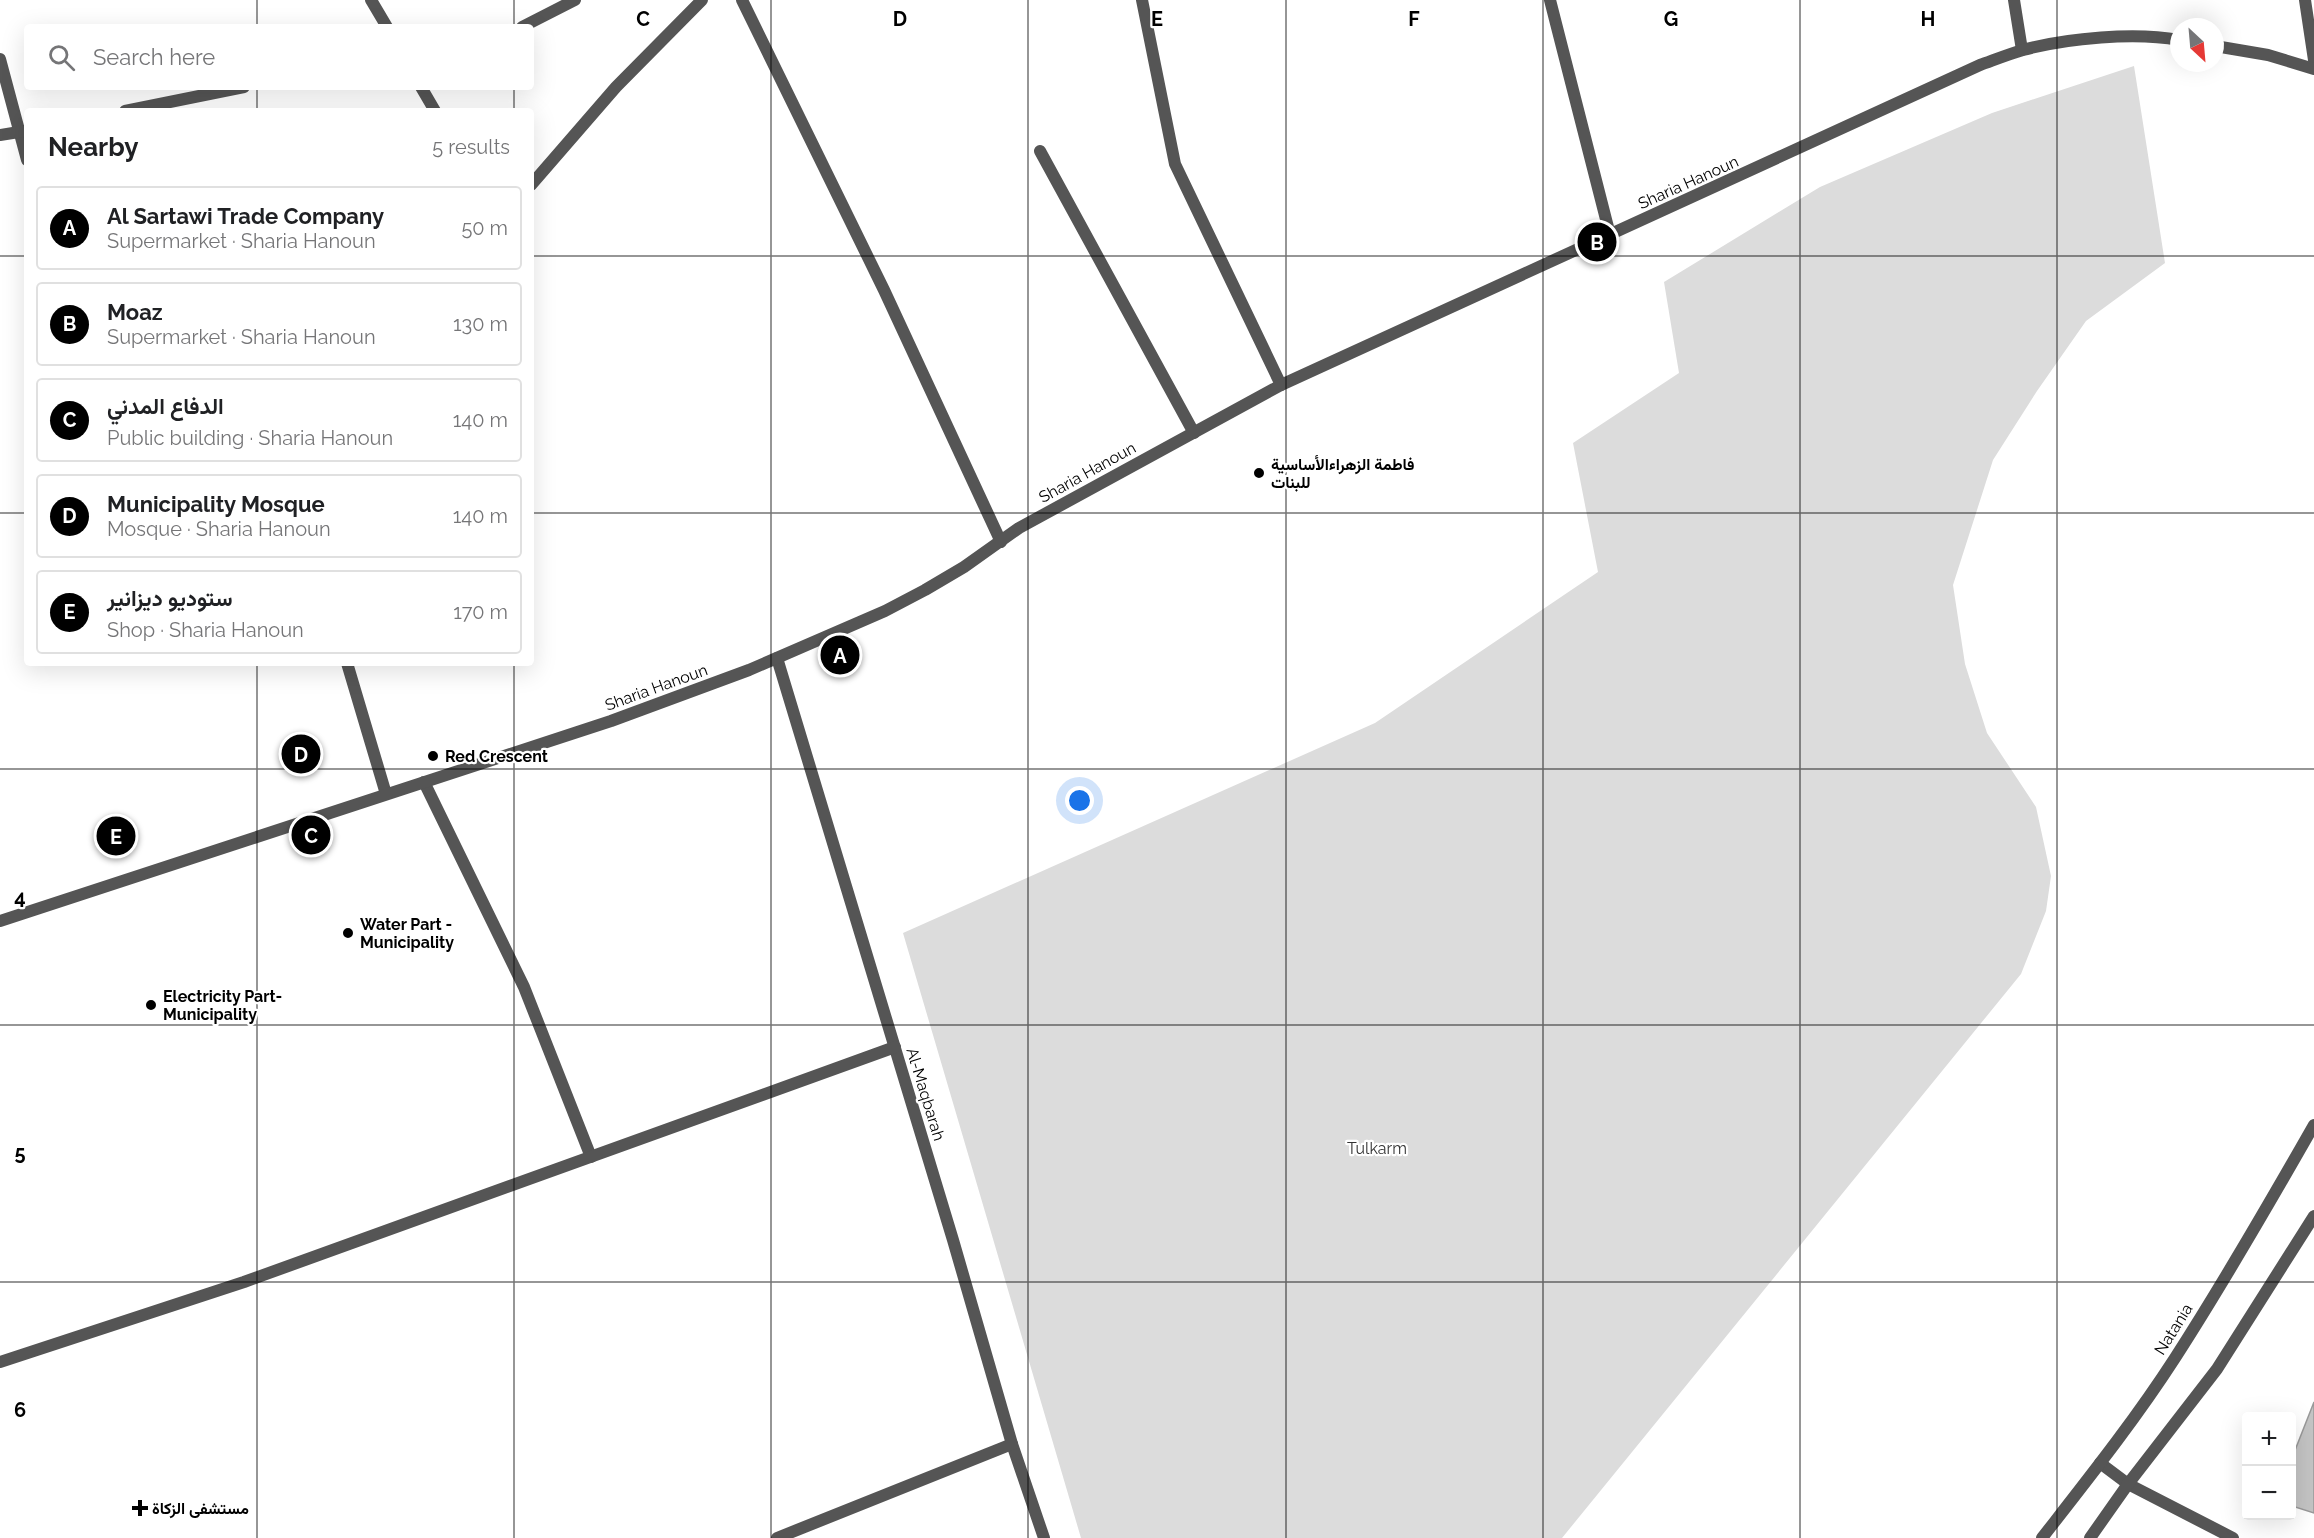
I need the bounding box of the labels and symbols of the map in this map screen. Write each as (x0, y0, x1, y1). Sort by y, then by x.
text: C (636, 7, 650, 31)
text: D (893, 7, 907, 31)
text: E (1151, 7, 1163, 31)
text: F (1408, 7, 1420, 31)
text: G (1664, 7, 1678, 31)
text: H (1921, 7, 1935, 31)
north arrow (2170, 18, 2224, 72)
street label: Sharia Hanoun (1635, 152, 1741, 213)
pin: B (1578, 220, 1616, 264)
street label: Sharia Hanoun (1035, 438, 1139, 507)
place label: فاطمة الزهراءالأساسية للبنات (1271, 455, 1414, 492)
marker: فاطمة الزهراءالأساسية للبنات (1252, 466, 1266, 480)
pin: A (820, 632, 860, 678)
street label: Sharia Hanoun (602, 660, 710, 715)
pin: D (282, 732, 320, 777)
place label: Red Crescent (445, 747, 548, 766)
marker: Red Crescent (426, 749, 440, 763)
your location (1065, 786, 1094, 815)
pin: C (292, 812, 330, 858)
pin: E (96, 814, 136, 858)
text: 4 (14, 885, 26, 909)
place label: Water Part - Municipality (360, 915, 454, 952)
marker: Water Part - Municipality (341, 926, 355, 940)
place label: Electricity Part- Municipality (163, 987, 282, 1024)
marker: Electricity Part- Municipality (144, 998, 158, 1012)
street label: Al-Maqbarah (902, 1045, 949, 1143)
park label: Tulkarm (1347, 1139, 1407, 1158)
text: 5 (14, 1141, 26, 1165)
street label: Natania (2150, 1300, 2196, 1358)
text: 6 (14, 1398, 26, 1422)
place label: مستشفى الزكاة (152, 1499, 249, 1519)
marker: مستشفى الزكاة (133, 1501, 147, 1515)

